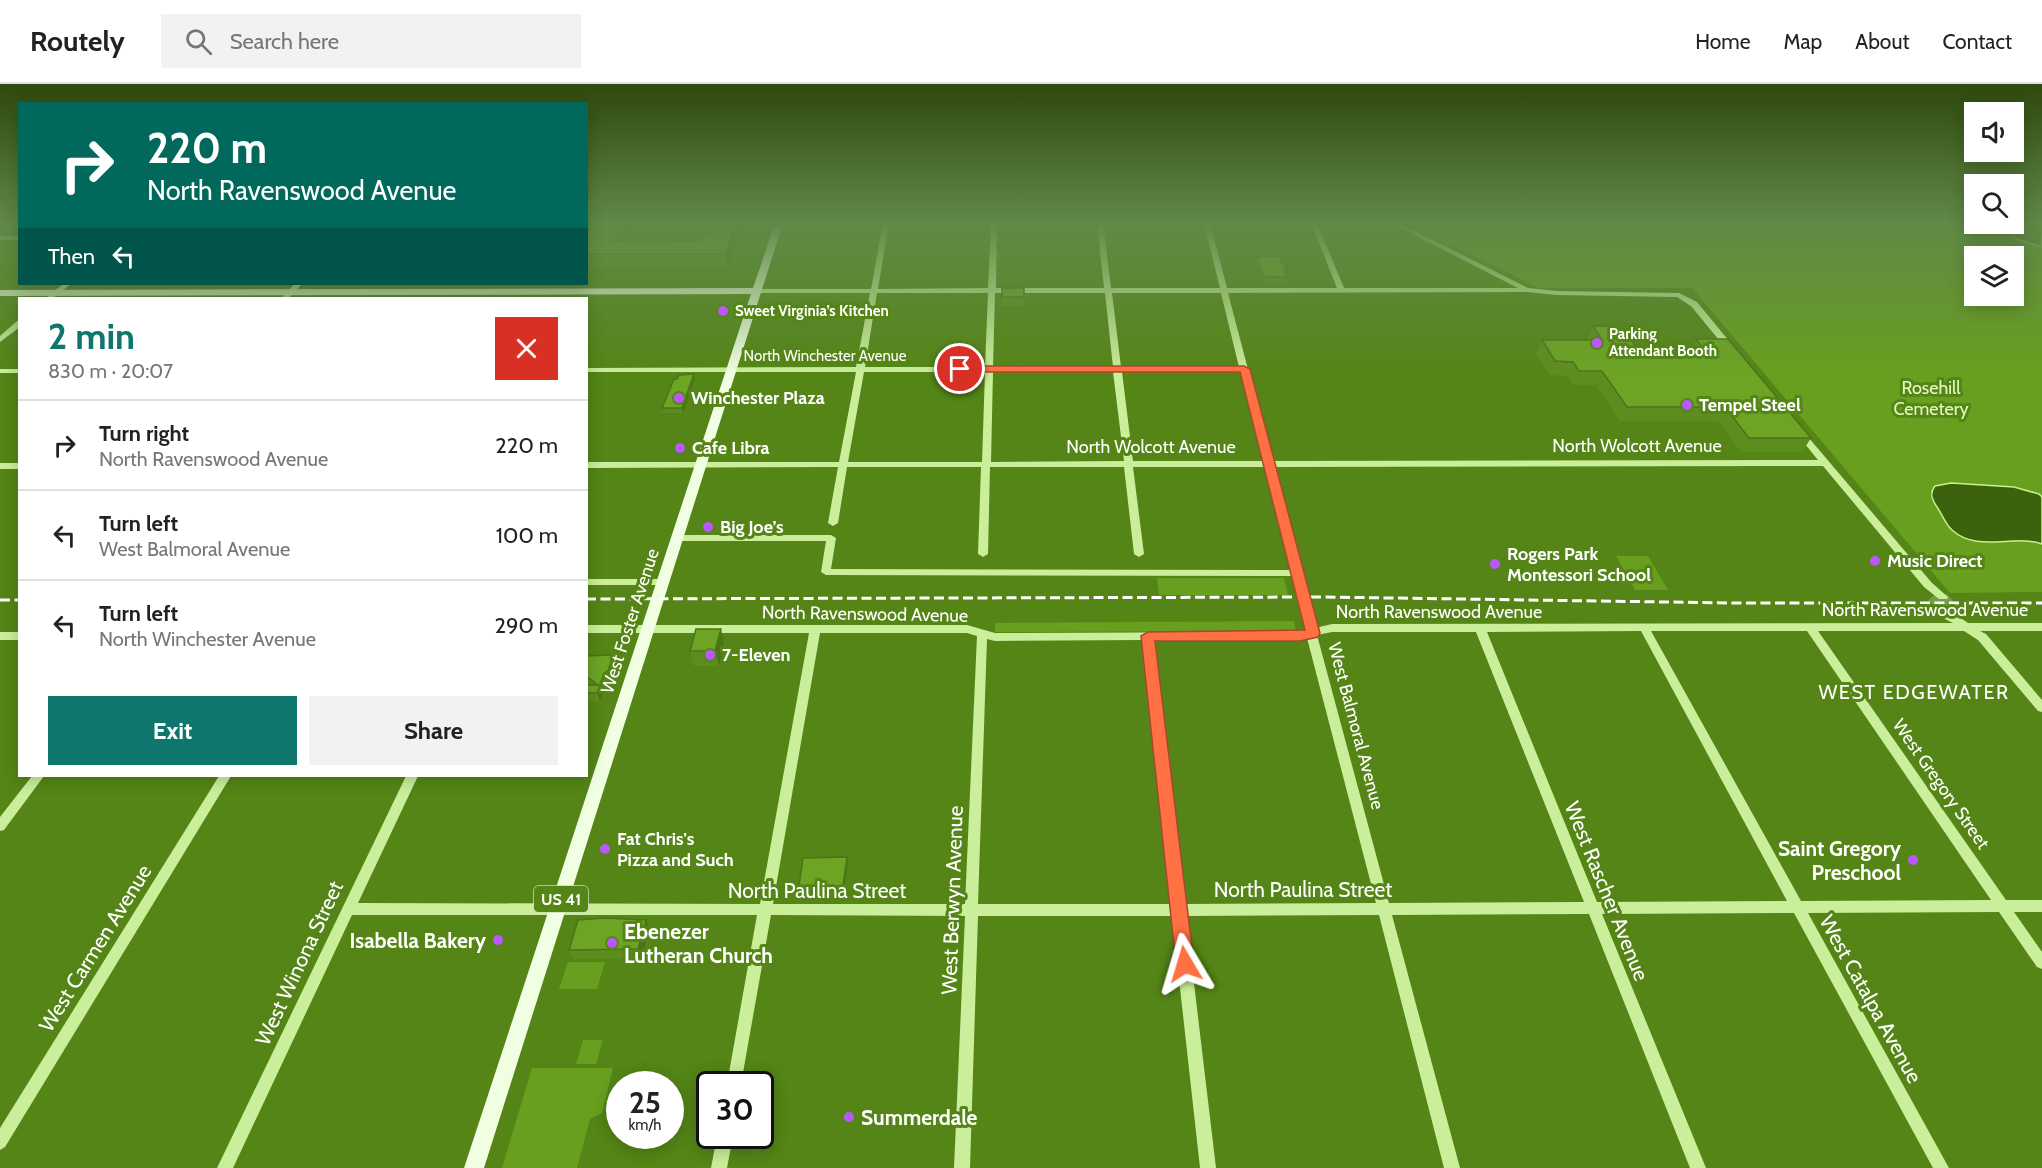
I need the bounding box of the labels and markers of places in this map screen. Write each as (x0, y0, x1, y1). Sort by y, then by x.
place label: Sweet Virginia’s Kitchen (735, 302, 889, 320)
marker: Sweet Virginia’s Kitchen (716, 304, 730, 318)
place label: Parking Attendant Booth (1609, 325, 1717, 360)
marker: Parking Attendant Booth (1590, 336, 1604, 350)
pin (934, 343, 985, 394)
place label: Winchester Plaza (691, 387, 825, 409)
marker: Winchester Plaza (672, 391, 686, 405)
place label: Tempel Steel (1699, 394, 1801, 416)
marker: Tempel Steel (1680, 398, 1694, 412)
place label: Cafe Libra (692, 437, 770, 459)
marker: Cafe Libra (673, 441, 687, 455)
place label: Big Joe’s (720, 516, 784, 538)
marker: Big Joe’s (701, 520, 715, 534)
place label: Rogers Park Montessori School (1507, 543, 1651, 586)
place label: Music Direct (1887, 550, 1982, 572)
marker: Music Direct (1868, 554, 1882, 568)
marker: Rogers Park Montessori School (1488, 557, 1502, 571)
place label: 7-Eleven (722, 644, 790, 666)
marker: 7-Eleven (703, 648, 717, 662)
place label: Fat Chris's Pizza and Such (617, 828, 734, 871)
place label: Saint Gregory Preschool (1778, 836, 1902, 885)
marker: Fat Chris's Pizza and Such (598, 842, 612, 856)
marker: Saint Gregory Preschool (1906, 853, 1920, 867)
place label: Ebenezer Lutheran Church (624, 919, 773, 968)
place label: Isabella Bakery (350, 928, 487, 953)
marker: Isabella Bakery (491, 933, 505, 947)
marker: Ebenezer Lutheran Church (605, 936, 619, 950)
place label: Summerdale (861, 1105, 978, 1130)
marker: Summerdale (842, 1110, 856, 1124)

